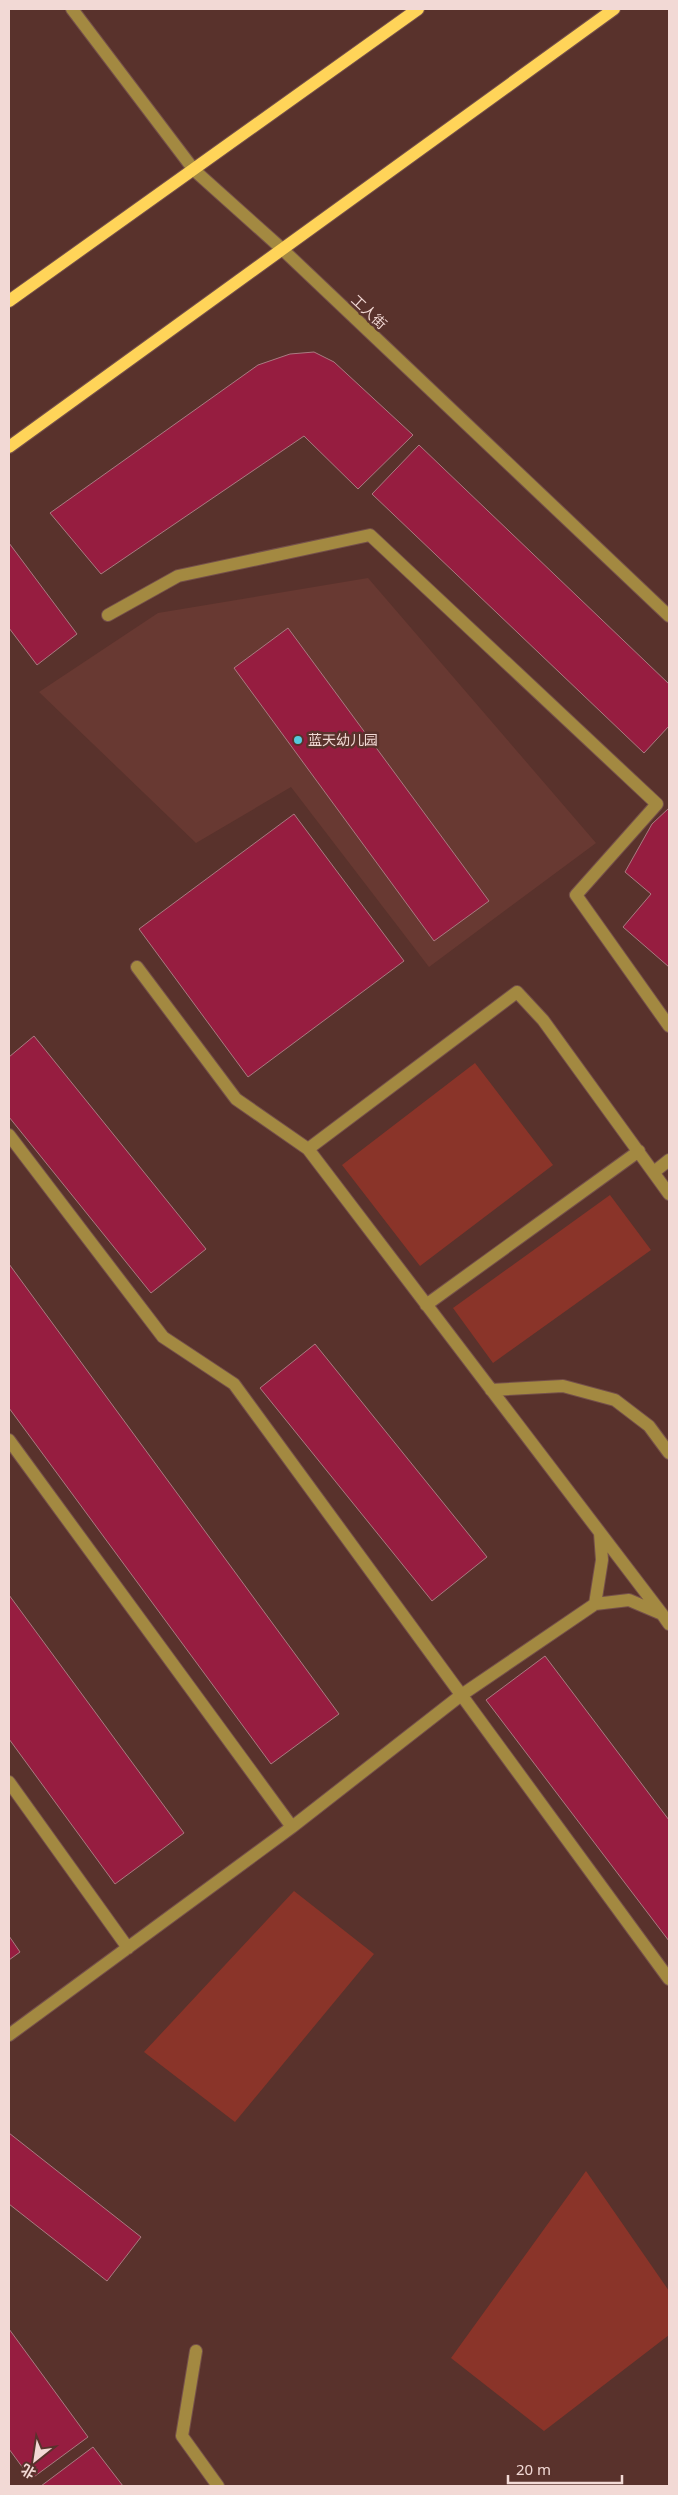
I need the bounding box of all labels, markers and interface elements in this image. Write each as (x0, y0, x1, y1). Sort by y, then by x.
street label: 工人街 (348, 290, 391, 333)
place label: 蓝天幼儿园 (308, 730, 378, 749)
marker: 蓝天幼儿园 (292, 734, 304, 746)
north arrow (10, 2435, 60, 2485)
scale bar (508, 2452, 622, 2484)
text: 20 m (516, 2459, 551, 2479)
text: 北 (17, 2460, 39, 2483)

